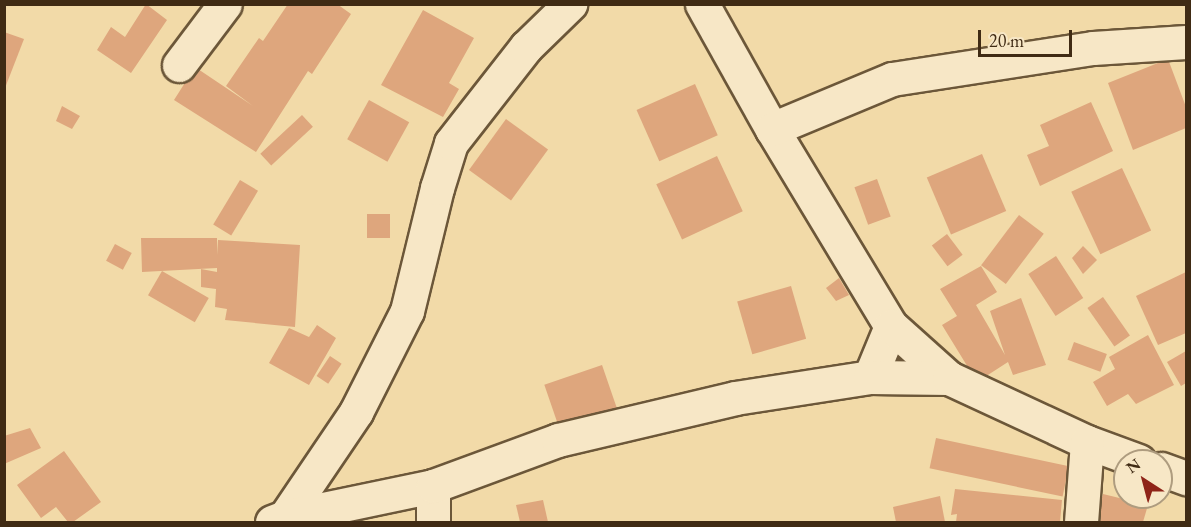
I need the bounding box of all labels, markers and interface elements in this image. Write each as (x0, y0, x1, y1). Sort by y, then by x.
scale bar (981, 18, 1076, 56)
text: 20 m (989, 29, 1024, 52)
north arrow (1113, 449, 1173, 509)
text: N (1122, 453, 1145, 478)

